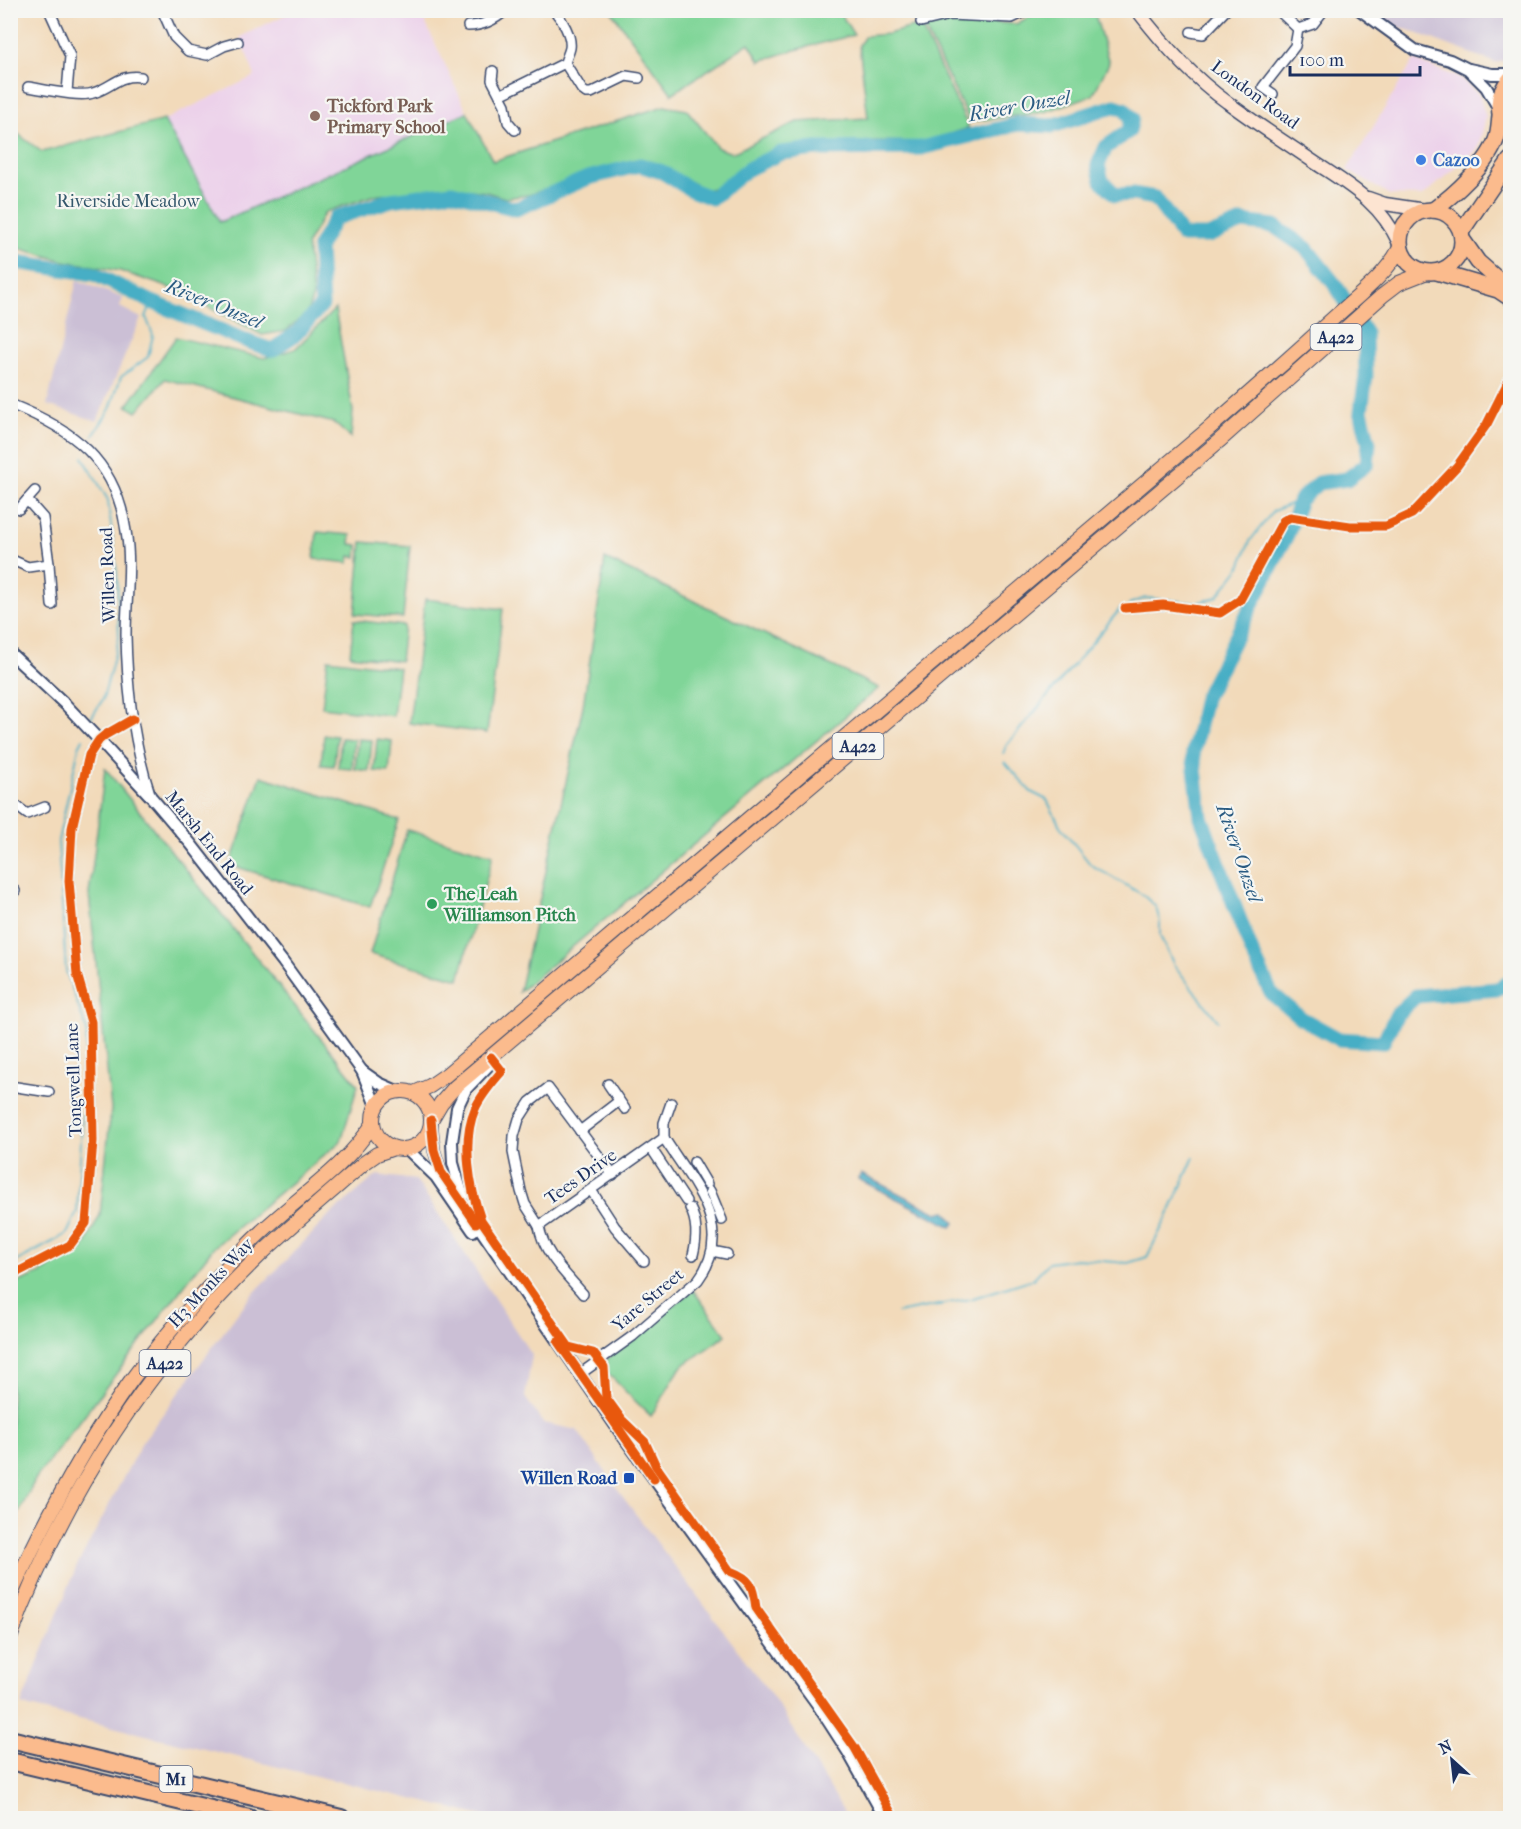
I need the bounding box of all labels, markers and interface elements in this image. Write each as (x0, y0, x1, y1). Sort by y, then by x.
scale bar (1290, 39, 1420, 77)
text: 100 m (1299, 50, 1344, 71)
street label: London Road (1207, 56, 1303, 134)
water label: River Ouzel (965, 85, 1073, 127)
place label: Tickford Park Primary School (326, 96, 447, 138)
marker: Tickford Park Primary School (308, 109, 322, 123)
place label: Cazoo (1433, 150, 1480, 171)
marker: Cazoo (1414, 153, 1428, 167)
park label: Riverside Meadow (56, 191, 200, 212)
water label: River Ouzel (160, 273, 268, 335)
road number: A422 (1310, 324, 1362, 350)
street label: Willen Road (96, 526, 120, 624)
road number: A422 (832, 733, 884, 759)
street label: Marsh End Road (161, 787, 258, 900)
water label: River Ouzel (1211, 799, 1267, 907)
place label: The Leah Williamson Pitch (443, 884, 577, 926)
marker: The Leah Williamson Pitch (425, 897, 439, 911)
street label: Tongwell Lane (62, 1023, 86, 1137)
street label: Tees Drive (541, 1145, 621, 1209)
street label: H3 Monks Way (164, 1233, 259, 1332)
street label: Yare Street (607, 1264, 688, 1337)
road number: A422 (140, 1350, 190, 1376)
place label: Willen Road (520, 1468, 618, 1489)
marker: Willen Road (622, 1471, 636, 1485)
north arrow (1422, 1730, 1482, 1790)
text: N (1436, 1735, 1456, 1758)
road number: M1 (160, 1766, 192, 1792)

